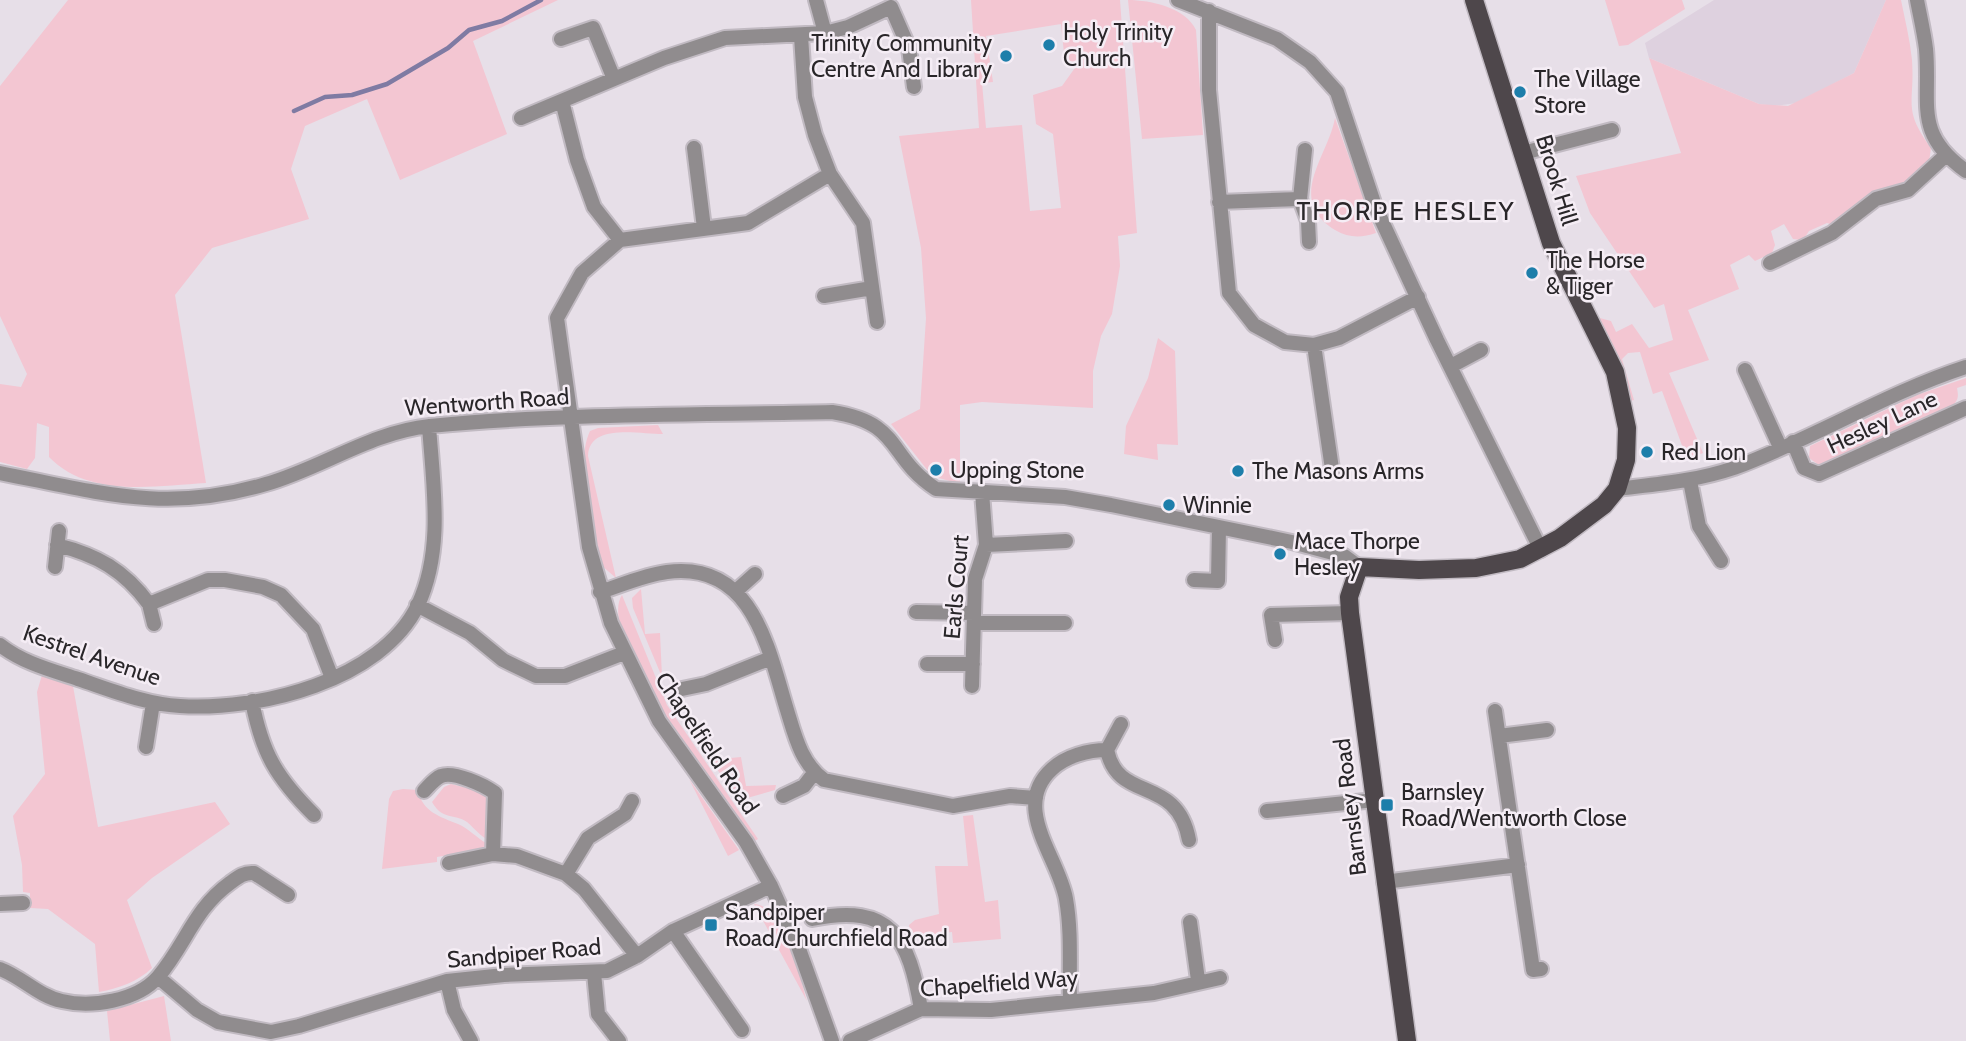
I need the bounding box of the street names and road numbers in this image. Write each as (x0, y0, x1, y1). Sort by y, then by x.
street label: Brook Hill (1530, 131, 1584, 229)
street label: Wentworth Road (404, 382, 570, 422)
street label: Hesley Lane (1823, 384, 1942, 460)
street label: Earls Court (937, 533, 975, 640)
street label: Kestrel Avenue (20, 618, 165, 692)
street label: Chapelfield Road (649, 667, 765, 819)
street label: Barnsley Road (1328, 737, 1372, 877)
street label: Sandpiper Road (446, 932, 602, 974)
street label: Chapelfield Way (919, 963, 1079, 1002)

